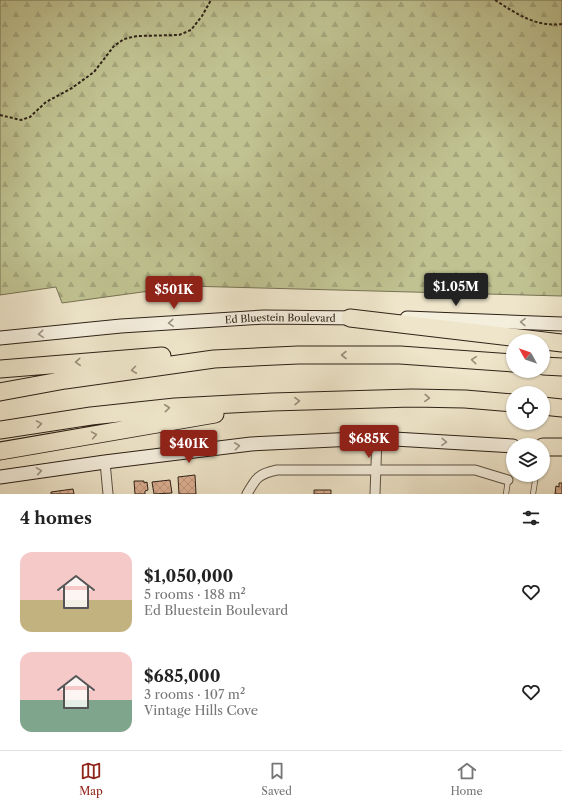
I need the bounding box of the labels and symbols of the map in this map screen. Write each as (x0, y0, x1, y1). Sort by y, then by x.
pin: $1.05M (423, 273, 489, 307)
pin: $501K (146, 276, 202, 310)
street label: Ed Bluestein Boulevard (224, 311, 336, 326)
one-way arrow (520, 318, 526, 326)
one-way arrow (168, 319, 174, 328)
one-way arrow (38, 329, 45, 338)
north arrow (506, 334, 550, 378)
one-way arrow (341, 351, 347, 359)
one-way arrow (471, 355, 477, 364)
one-way arrow (75, 357, 81, 366)
one-way arrow (131, 365, 137, 374)
one-way arrow (424, 394, 430, 403)
one-way arrow (294, 397, 300, 406)
one-way arrow (164, 404, 171, 413)
one-way arrow (35, 421, 42, 429)
pin: $685K (341, 425, 397, 459)
pin: $401K (161, 430, 217, 464)
one-way arrow (91, 431, 97, 440)
one-way arrow (441, 438, 447, 446)
one-way arrow (234, 441, 240, 450)
one-way arrow (35, 468, 42, 476)

